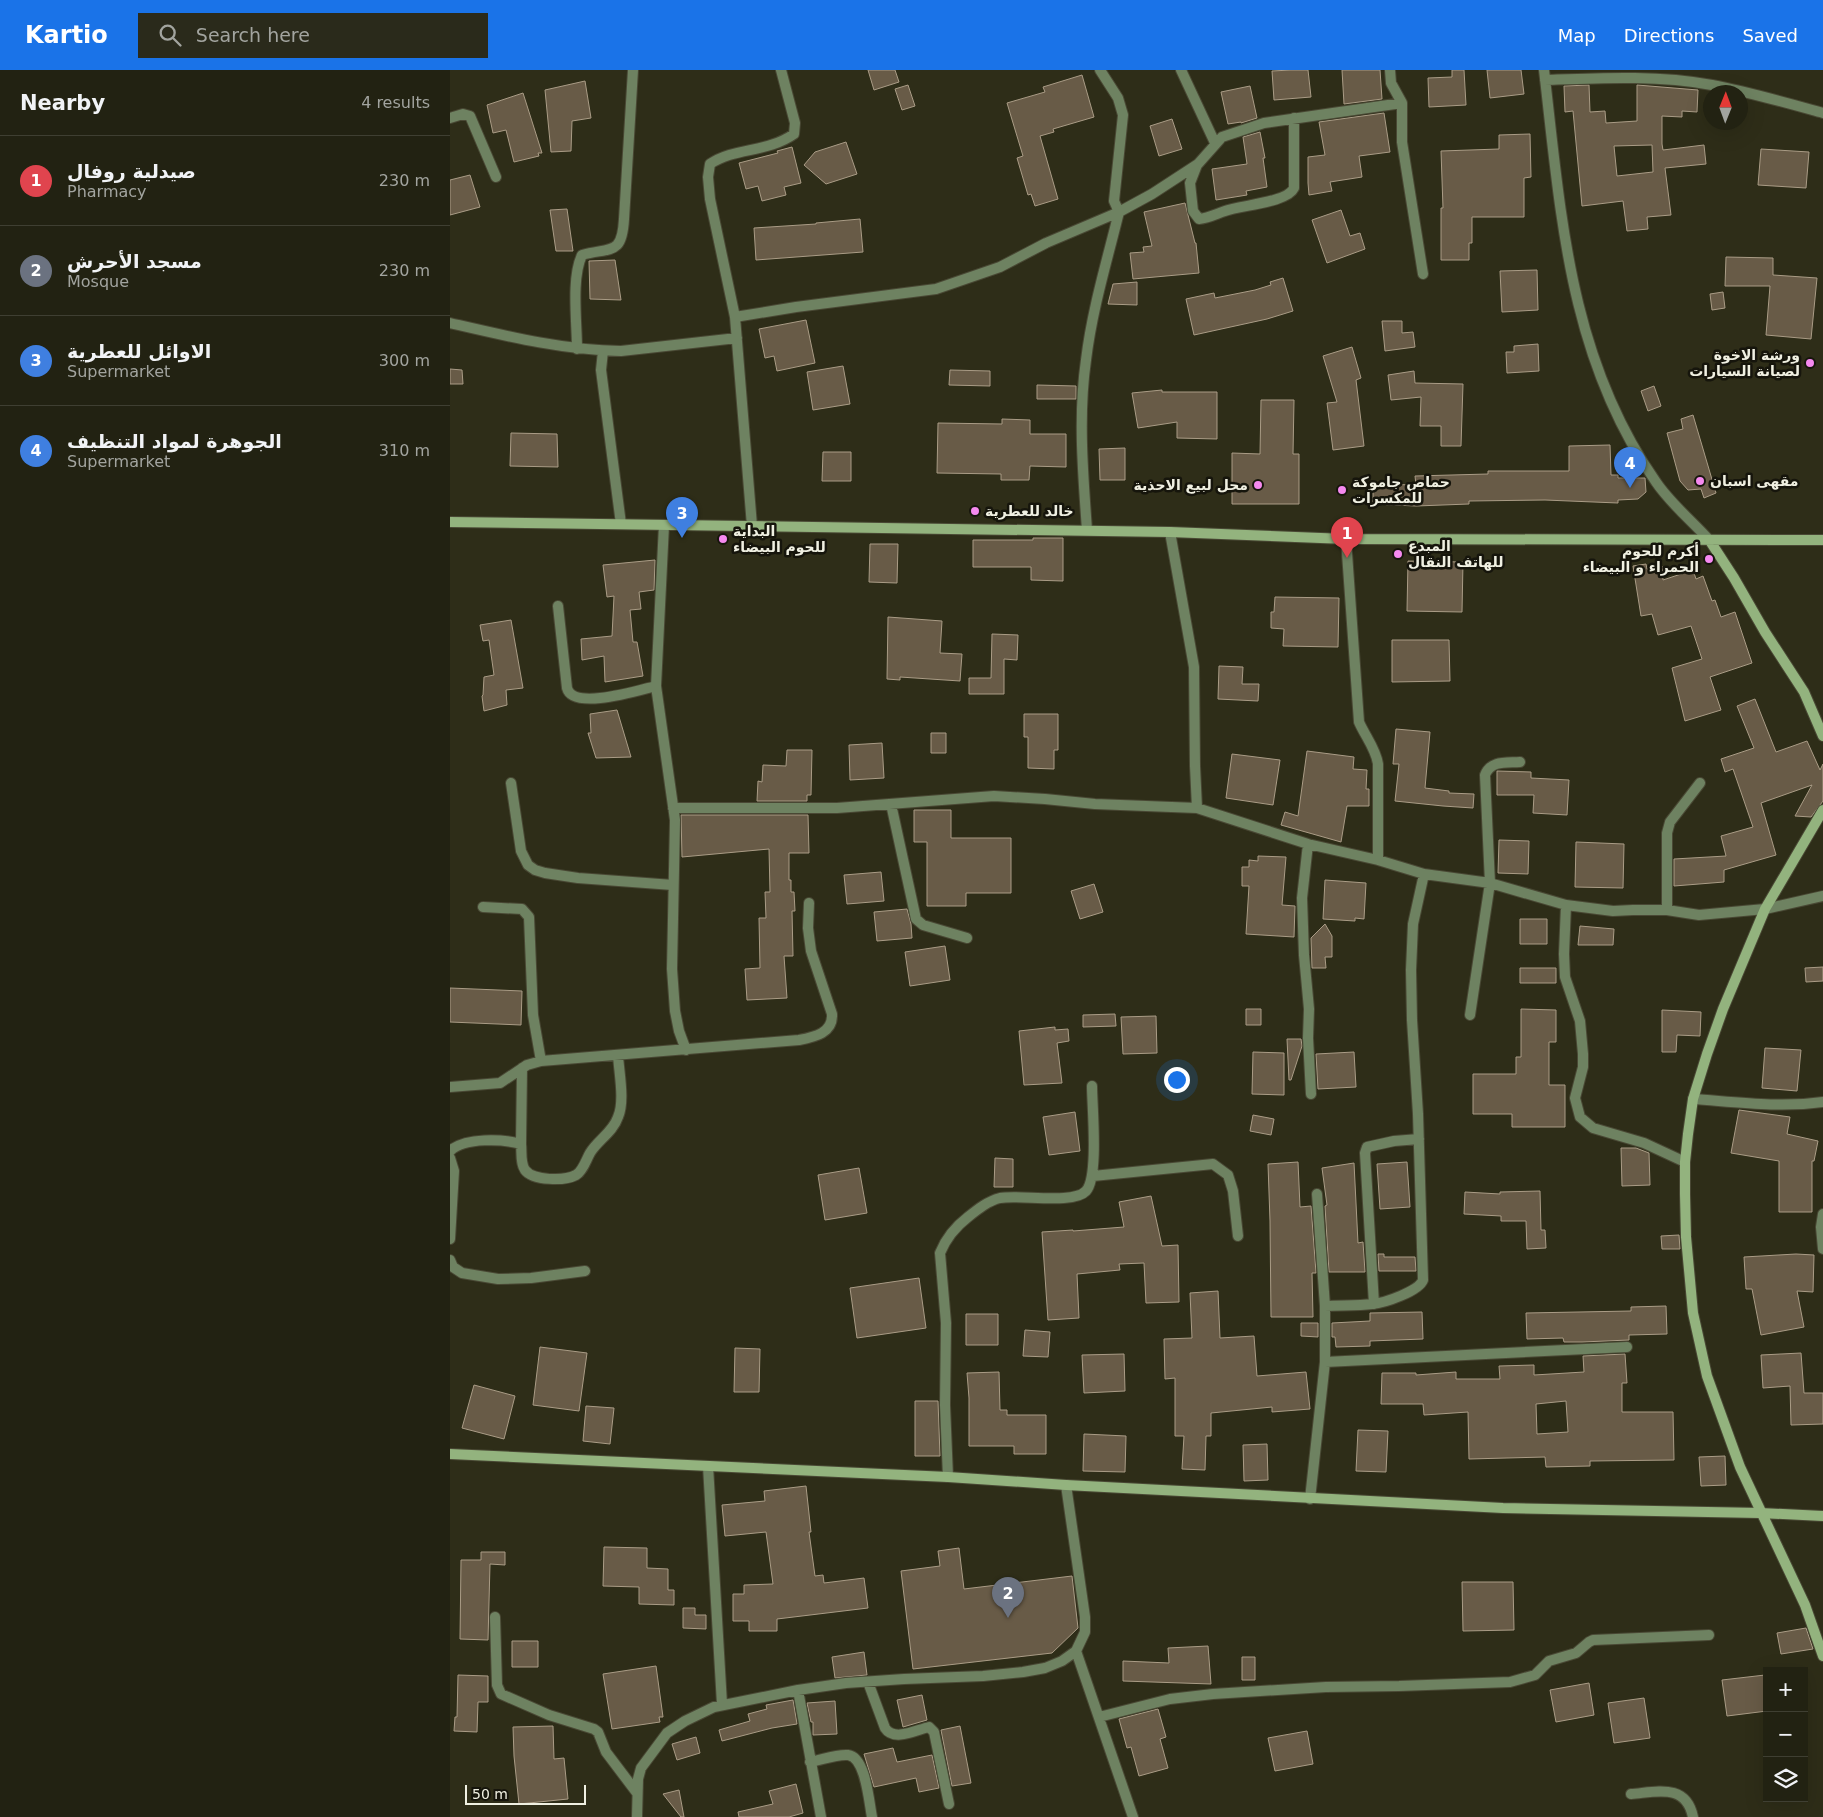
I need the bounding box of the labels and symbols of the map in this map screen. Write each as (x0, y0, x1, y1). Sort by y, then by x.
north arrow (1703, 85, 1748, 130)
place label: ورشة الاخوة لصيانة السيارات (1689, 347, 1800, 379)
marker: ورشة الاخوة لصيانة السيارات (1804, 357, 1816, 369)
pin: 4 (1614, 447, 1646, 488)
place label: مقهى اسبان (1710, 473, 1799, 490)
place label: حماص جاموكة للمكسرات (1352, 474, 1450, 507)
marker: مقهى اسبان (1694, 475, 1706, 487)
place label: محل لبيع الاحذية (1134, 477, 1248, 494)
marker: محل لبيع الاحذية (1252, 479, 1264, 491)
marker: حماص جاموكة للمكسرات (1336, 484, 1348, 496)
pin: 3 (666, 497, 698, 538)
place label: خالد للعطرية (985, 503, 1074, 520)
marker: خالد للعطرية (969, 505, 981, 517)
pin: 1 (1331, 517, 1363, 558)
place label: البداية للحوم البيضاء (733, 523, 826, 556)
marker: البداية للحوم البيضاء (717, 533, 729, 545)
place label: المبدع للهاتف النقال (1408, 538, 1504, 571)
place label: أكرم للحوم الحمراء و البيضاء (1583, 542, 1699, 576)
marker: المبدع للهاتف النقال (1392, 548, 1404, 560)
marker: أكرم للحوم الحمراء و البيضاء (1703, 553, 1715, 565)
your location (1164, 1067, 1190, 1093)
pin: 2 (992, 1577, 1024, 1618)
scale bar (465, 1782, 586, 1805)

